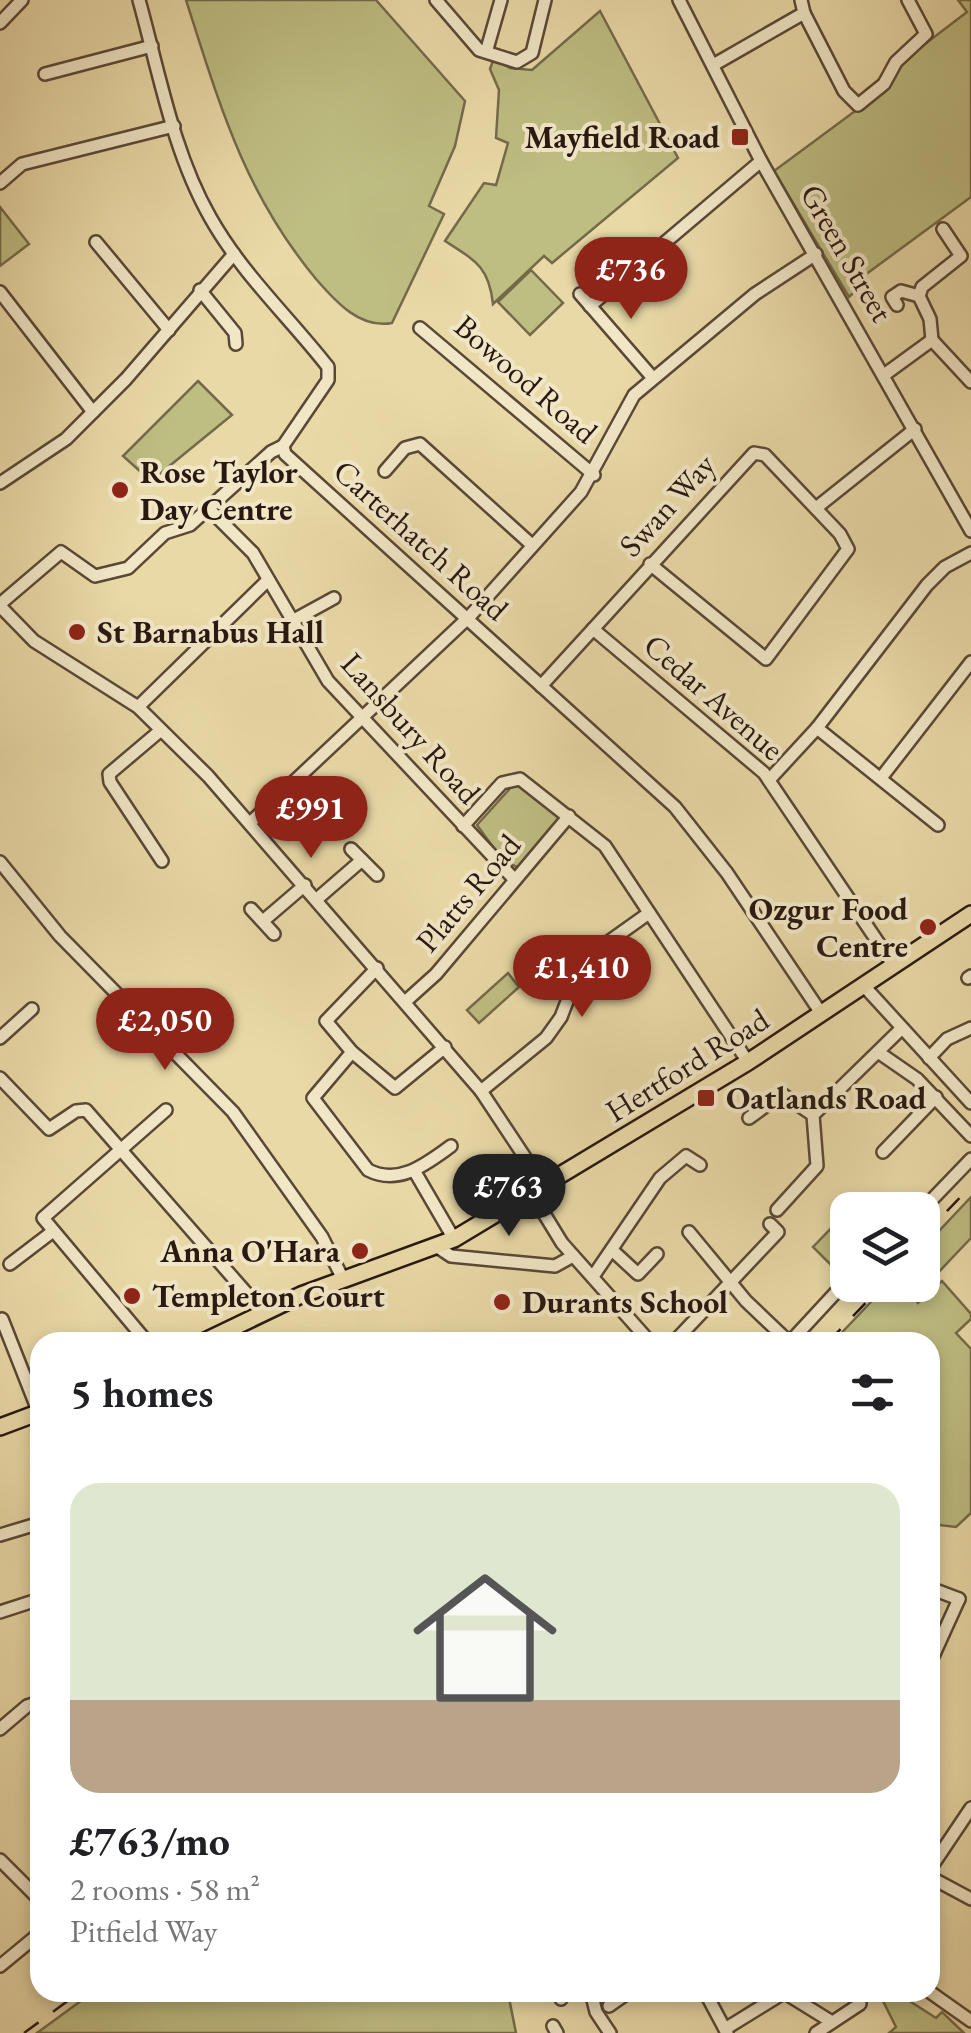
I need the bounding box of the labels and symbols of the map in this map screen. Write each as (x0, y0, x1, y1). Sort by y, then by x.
place label: Mayfield Road (525, 116, 720, 158)
marker: Mayfield Road (729, 126, 751, 148)
street label: Green Street (791, 177, 903, 329)
pin: £736 (572, 237, 690, 322)
street label: Bowood Road (446, 305, 607, 453)
street label: Swan Way (610, 444, 725, 565)
street label: Carterhatch Road (325, 450, 518, 630)
place label: Rose Taylor Day Centre (140, 451, 298, 530)
marker: Rose Taylor Day Centre (109, 479, 131, 501)
place label: St Barnabus Hall (97, 611, 324, 653)
marker: St Barnabus Hall (66, 621, 88, 643)
street label: Cedar Avenue (635, 624, 793, 770)
street label: Lansbury Road (332, 643, 491, 813)
pin: £991 (252, 776, 370, 861)
street label: Platts Road (406, 825, 530, 961)
place label: Ozgur Food Centre (749, 888, 908, 967)
marker: Ozgur Food Centre (917, 916, 939, 938)
pin: £1,410 (501, 935, 663, 1020)
pin: £2,050 (84, 988, 246, 1073)
street label: Hertford Road (598, 998, 777, 1132)
place label: Oatlands Road (726, 1077, 927, 1119)
marker: Oatlands Road (695, 1087, 717, 1109)
pin: £763 (450, 1154, 568, 1239)
place label: Anna O'Hara (159, 1230, 341, 1272)
marker: Anna O'Hara (349, 1240, 371, 1262)
place label: Templeton Court (152, 1275, 385, 1317)
place label: Durants School (522, 1281, 728, 1323)
marker: Templeton Court (121, 1285, 143, 1307)
marker: Durants School (491, 1291, 513, 1313)

